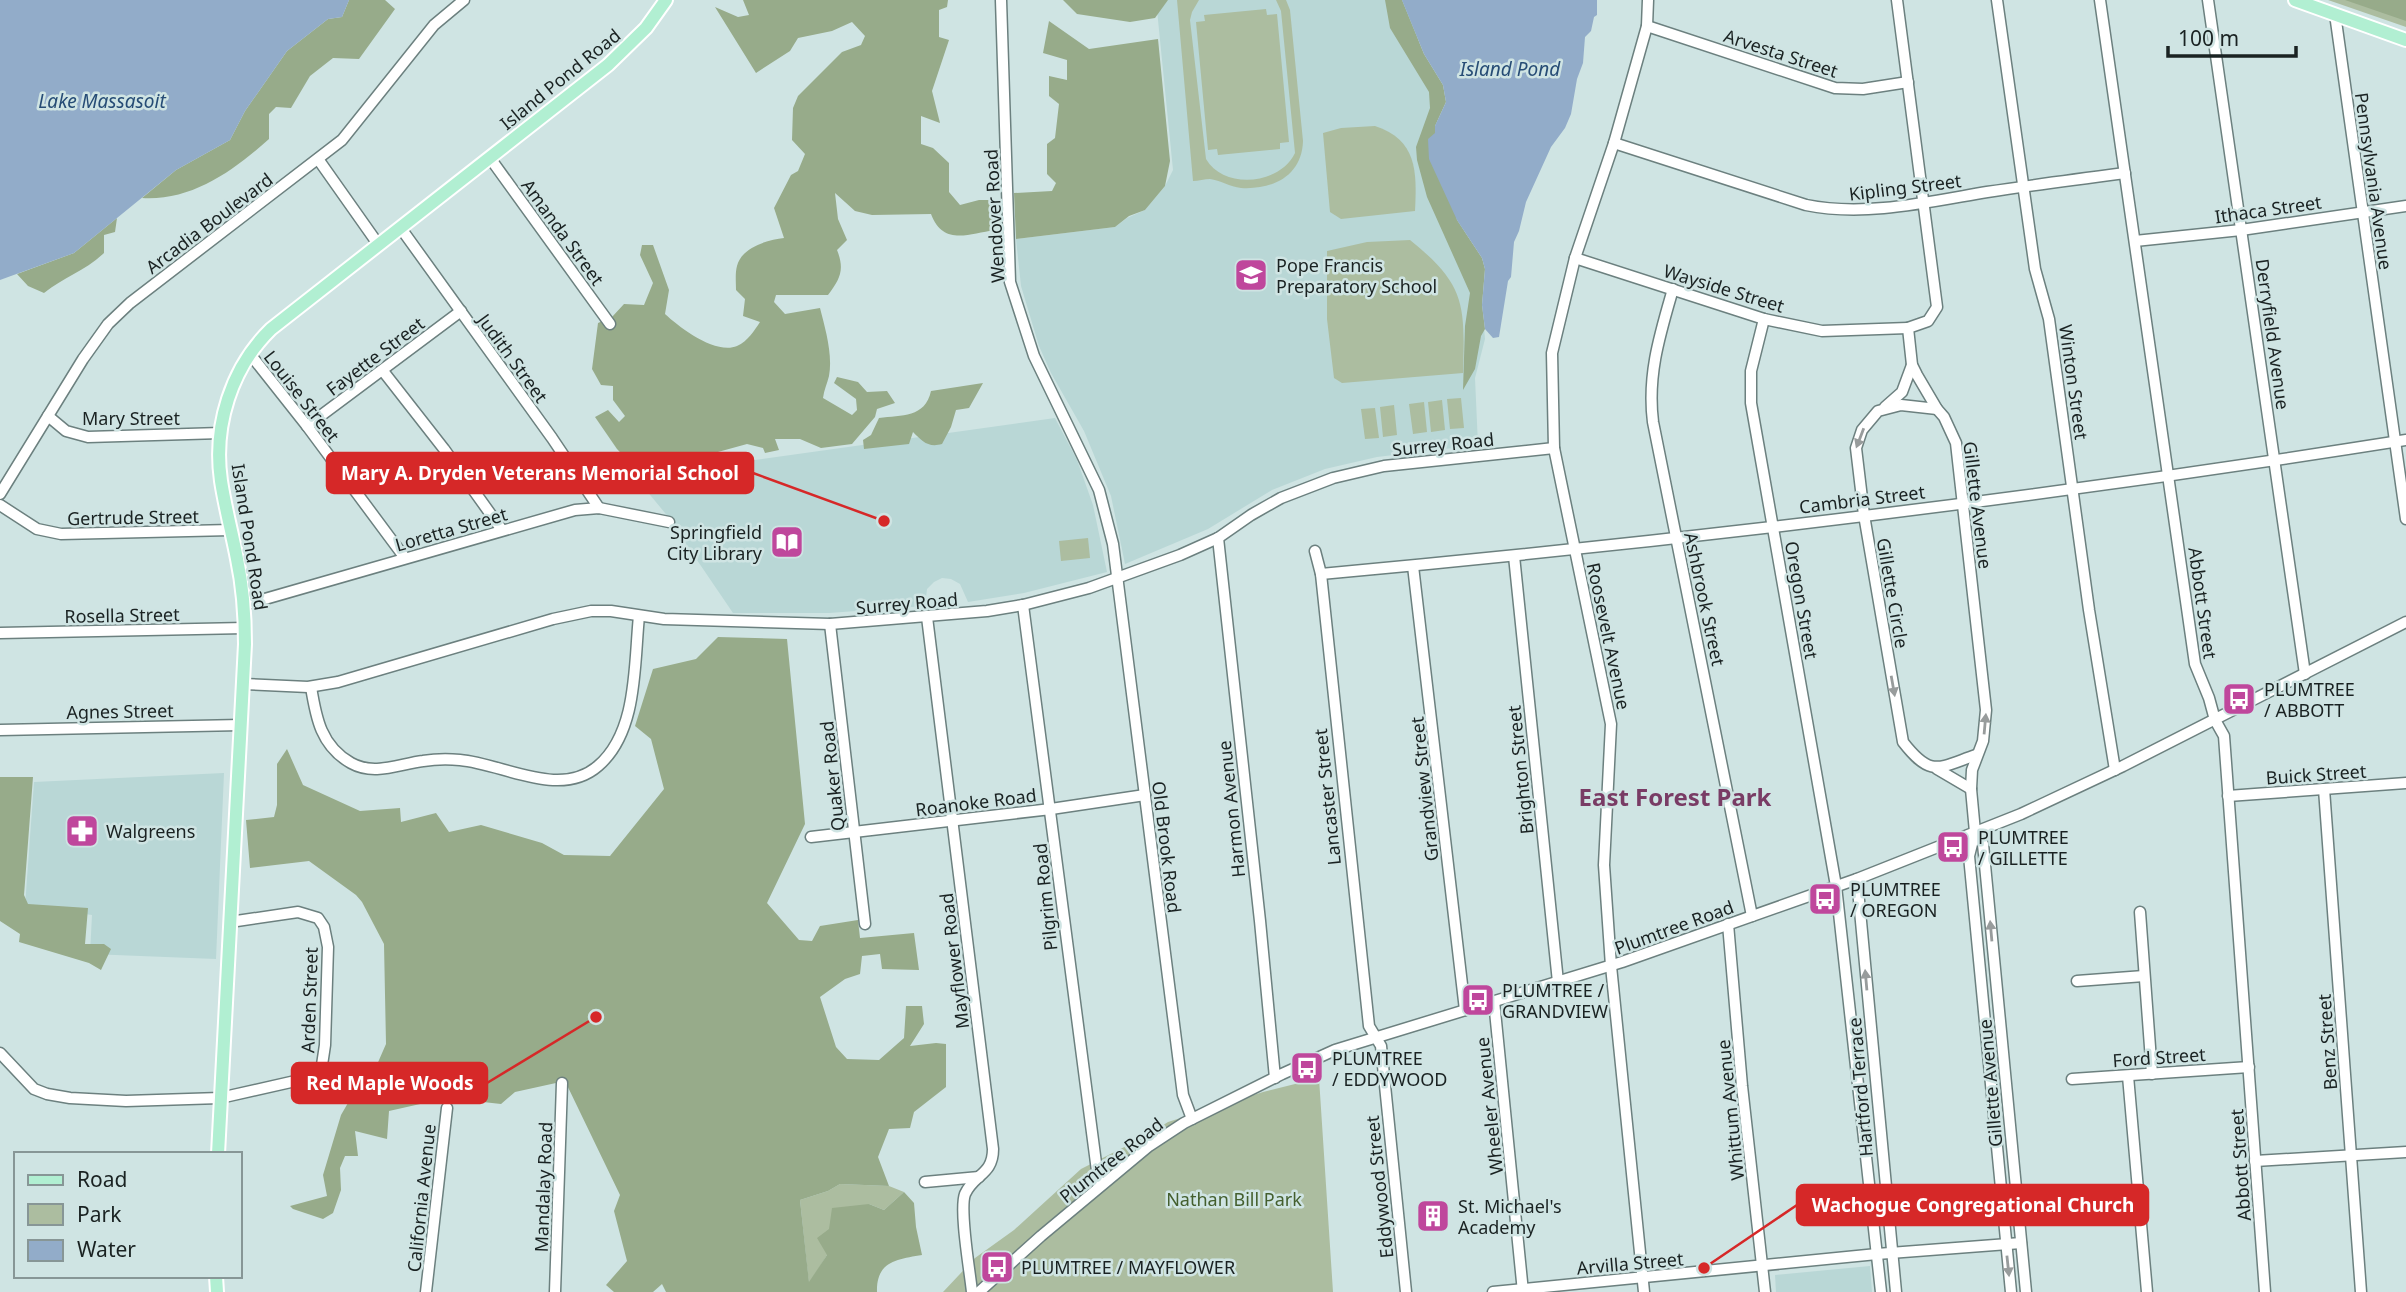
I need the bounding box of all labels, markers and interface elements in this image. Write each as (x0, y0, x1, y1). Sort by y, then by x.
scale bar (2168, 14, 2296, 58)
street label: Island Pond Road (495, 23, 625, 135)
street label: Arvesta Street (1721, 23, 1841, 83)
text: 100 m (2178, 24, 2239, 52)
water label: Island Pond (1459, 56, 1561, 82)
water label: Lake Massasoit (38, 88, 166, 114)
street label: Pennsylvania Avenue (2350, 91, 2398, 271)
street label: Wendover Road (979, 149, 1009, 283)
street label: Arcadia Boulevard (141, 167, 277, 279)
street label: Kipling Street (1847, 168, 1963, 206)
street label: Amanda Street (516, 174, 610, 290)
street label: Ithaca Street (2213, 190, 2323, 228)
place label: Pope Francis Preparatory School (1276, 253, 1437, 298)
school or university icon: Pope Francis Preparatory School (1232, 256, 1270, 294)
street label: Derryfield Avenue (2251, 257, 2295, 411)
street label: Wayside Street (1661, 258, 1788, 318)
street label: Judith Street (471, 307, 554, 408)
street label: Fayette Street (321, 311, 429, 401)
street label: Winton Street (2054, 323, 2094, 442)
street label: Louise Street (259, 345, 346, 447)
street label: Mary Street (82, 406, 180, 430)
street label: Surrey Road (1391, 427, 1495, 461)
one-way arrow (1855, 428, 1866, 449)
street label: Gillette Avenue (1958, 440, 1998, 570)
callout: Mary A. Dryden Veterans Memorial School (327, 453, 753, 493)
text: Mary A. Dryden Veterans Memorial School (341, 460, 739, 486)
street label: Island Pond Road (227, 462, 273, 612)
street label: Cambria Street (1798, 479, 1927, 519)
street label: Loretta Street (392, 501, 510, 556)
street label: Gertrude Street (67, 504, 200, 530)
place label: Springfield City Library (667, 520, 763, 565)
library icon: Springfield City Library (768, 523, 806, 561)
street label: Ashbrook Street (1679, 530, 1731, 668)
street label: Gillette Circle (1871, 536, 1915, 650)
street label: Oregon Street (1780, 539, 1824, 661)
street label: Abbott Street (2183, 546, 2223, 661)
street label: Roosevelt Avenue (1582, 560, 1636, 712)
street label: Surrey Road (855, 587, 959, 619)
street label: Rosella Street (64, 602, 180, 628)
one-way arrow (1888, 675, 1899, 697)
place label: PLUMTREE / ABBOTT (2264, 677, 2355, 722)
bus stop icon: PLUMTREE / ABBOTT (2220, 680, 2258, 718)
street label: Agnes Street (66, 698, 174, 724)
street label: Brighton Street (1501, 704, 1539, 836)
one-way arrow (1980, 712, 1991, 734)
street label: Grandview Street (1404, 715, 1444, 862)
street label: Quaker Road (814, 720, 850, 832)
street label: Lancaster Street (1308, 727, 1346, 866)
street label: Harmon Avenue (1212, 739, 1250, 879)
street label: Buick Street (2265, 758, 2368, 789)
street label: Old Brook Road (1147, 780, 1187, 914)
district label: East Forest Park (1579, 780, 1772, 813)
street label: Roanoke Road (914, 783, 1038, 821)
pharmacy icon: Walgreens (63, 812, 101, 850)
place label: Walgreens (106, 819, 195, 843)
place label: PLUMTREE / GILLETTE (1978, 825, 2069, 870)
bus stop icon: PLUMTREE / GILLETTE (1934, 828, 1972, 866)
street label: Pilgrim Road (1027, 842, 1063, 952)
place label: PLUMTREE / OREGON (1850, 877, 1941, 922)
bus stop icon: PLUMTREE / OREGON (1806, 880, 1844, 918)
street label: Mayflower Road (934, 892, 974, 1030)
street label: Plumtree Road (1611, 894, 1737, 960)
one-way arrow (1985, 920, 1996, 942)
street label: Arden Street (295, 946, 323, 1053)
one-way arrow (1860, 969, 1871, 991)
place label: PLUMTREE / GRANDVIEW (1502, 978, 1608, 1023)
bus stop icon: PLUMTREE / GRANDVIEW (1459, 981, 1497, 1019)
street label: Benz Street (2312, 993, 2342, 1091)
street label: Hartford Terrace (1842, 1016, 1878, 1158)
street label: Gillette Avenue (1972, 1018, 2008, 1148)
street label: Wheeler Avenue (1470, 1036, 1508, 1176)
street label: Whittum Avenue (1711, 1038, 1749, 1182)
street label: Ford Street (2112, 1042, 2207, 1072)
place label: PLUMTREE / EDDYWOOD (1332, 1046, 1448, 1091)
bus stop icon: PLUMTREE / EDDYWOOD (1288, 1049, 1326, 1087)
callout: Red Maple Woods (292, 1063, 487, 1103)
text: Red Maple Woods (306, 1070, 474, 1096)
street label: Abbott Street (2224, 1108, 2256, 1222)
street label: Plumtree Road (1054, 1112, 1168, 1208)
street label: Eddywood Street (1360, 1114, 1398, 1259)
street label: Mandalay Road (529, 1121, 557, 1253)
street label: California Avenue (401, 1123, 441, 1273)
legend (14, 1152, 242, 1278)
text: Road (77, 1165, 127, 1193)
callout: Wachogue Congregational Church (1797, 1185, 2148, 1225)
park label: Nathan Bill Park (1166, 1187, 1302, 1211)
text: Wachogue Congregational Church (1812, 1192, 2134, 1218)
place label: St. Michael's Academy (1458, 1194, 1562, 1239)
building icon: St. Michael's Academy (1414, 1197, 1452, 1235)
text: Park (77, 1200, 122, 1228)
text: Water (77, 1235, 136, 1263)
street label: Arvilla Street (1576, 1246, 1685, 1280)
bus stop icon: PLUMTREE / MAYFLOWER (978, 1248, 1016, 1286)
place label: PLUMTREE / MAYFLOWER (1021, 1255, 1235, 1279)
one-way arrow (2003, 1255, 2014, 1277)

